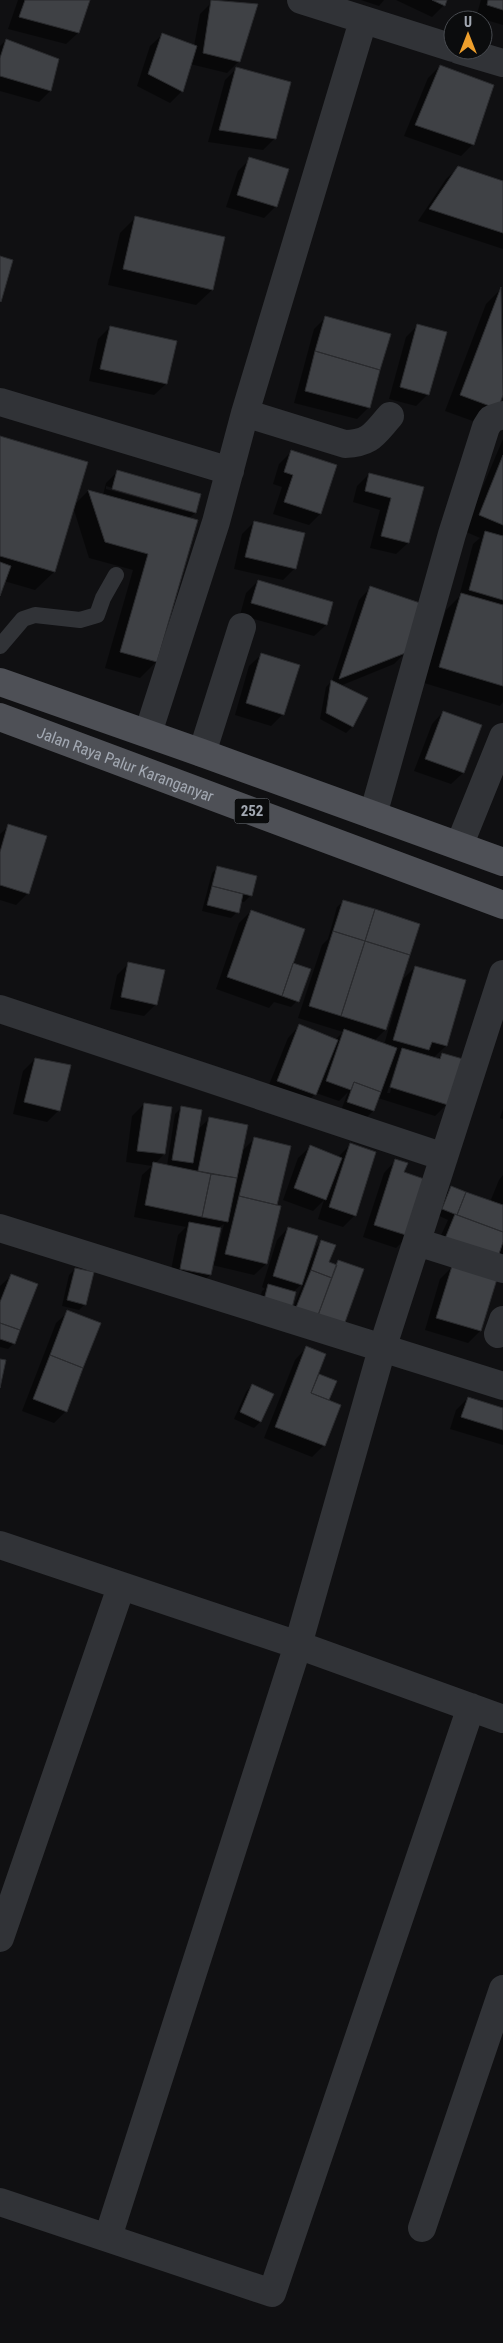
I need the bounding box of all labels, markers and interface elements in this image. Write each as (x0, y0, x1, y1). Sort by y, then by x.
north arrow (443, 10, 493, 60)
text: U (464, 14, 472, 30)
street label: Jalan Raya Palur Karanganyar (34, 723, 217, 806)
road number: 252 (234, 798, 270, 824)

